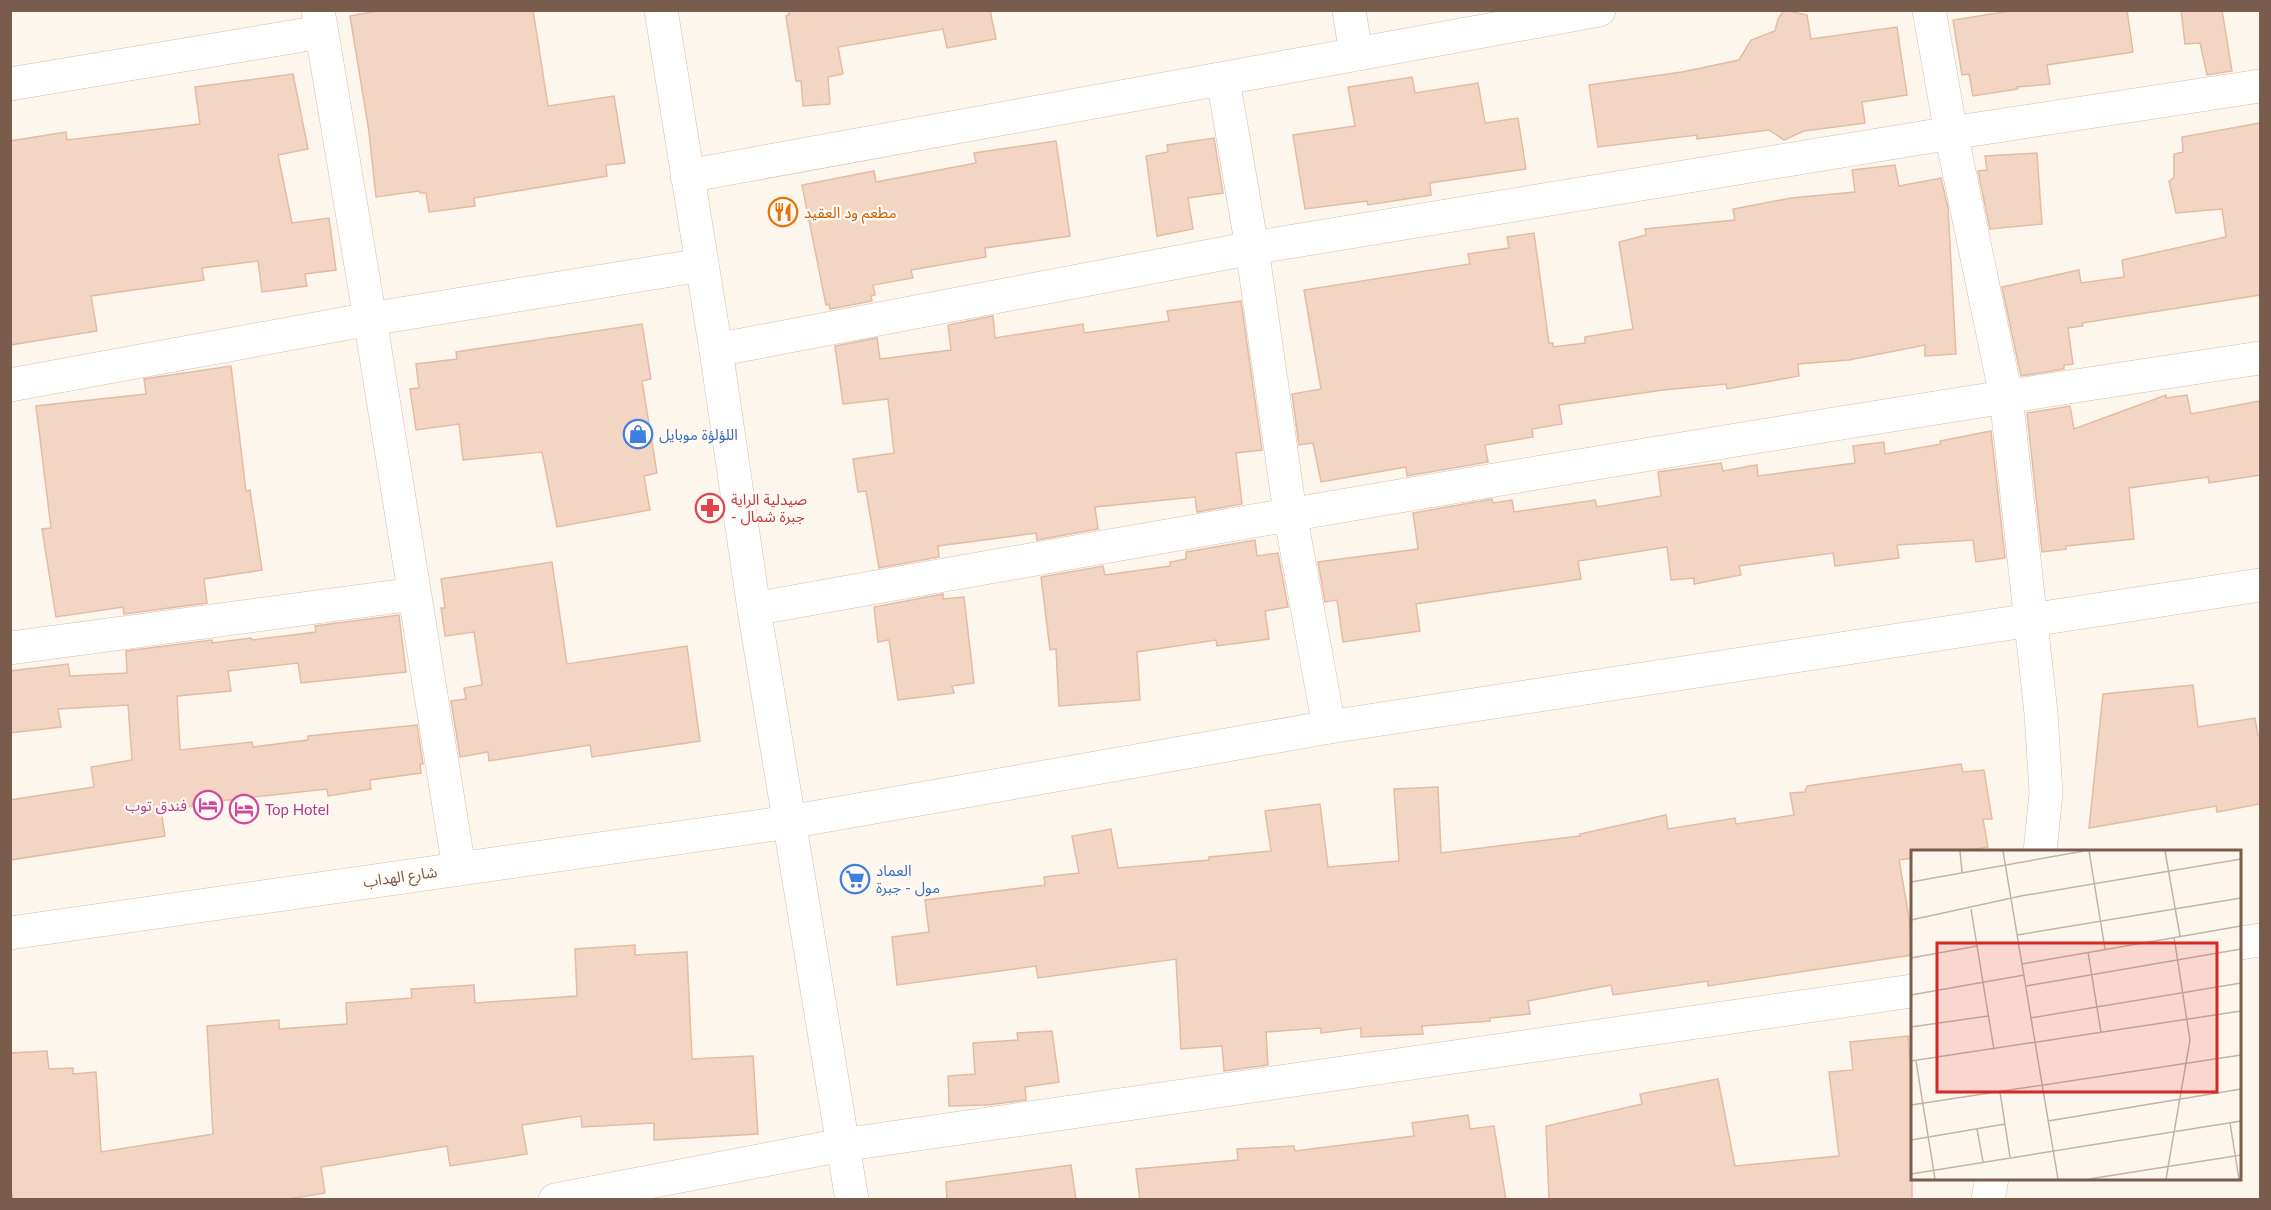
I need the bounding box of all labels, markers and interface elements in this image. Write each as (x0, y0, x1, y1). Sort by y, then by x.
restaurant icon: مطعم ود العقيد (767, 196, 799, 228)
place label: مطعم ود العقيد (804, 203, 897, 224)
shop icon: اللؤلؤة موبايل (622, 418, 654, 450)
place label: اللؤلؤة موبايل (659, 425, 738, 444)
place label: صيدلية الراية - جبرة شمال (731, 490, 807, 526)
pharmacy icon: صيدلية الراية - جبرة شمال (694, 492, 726, 524)
hotel icon: فندق توب (192, 789, 224, 821)
hotel icon: Top Hotel (228, 793, 260, 825)
place label: فندق توب (125, 796, 187, 815)
place label: Top Hotel (265, 800, 329, 818)
inset map (1911, 850, 2241, 1180)
place label: العماد مول - جبرة (876, 861, 940, 897)
street label: شارع الهداب (362, 862, 439, 894)
supermarket icon: العماد مول - جبرة (839, 863, 871, 895)

